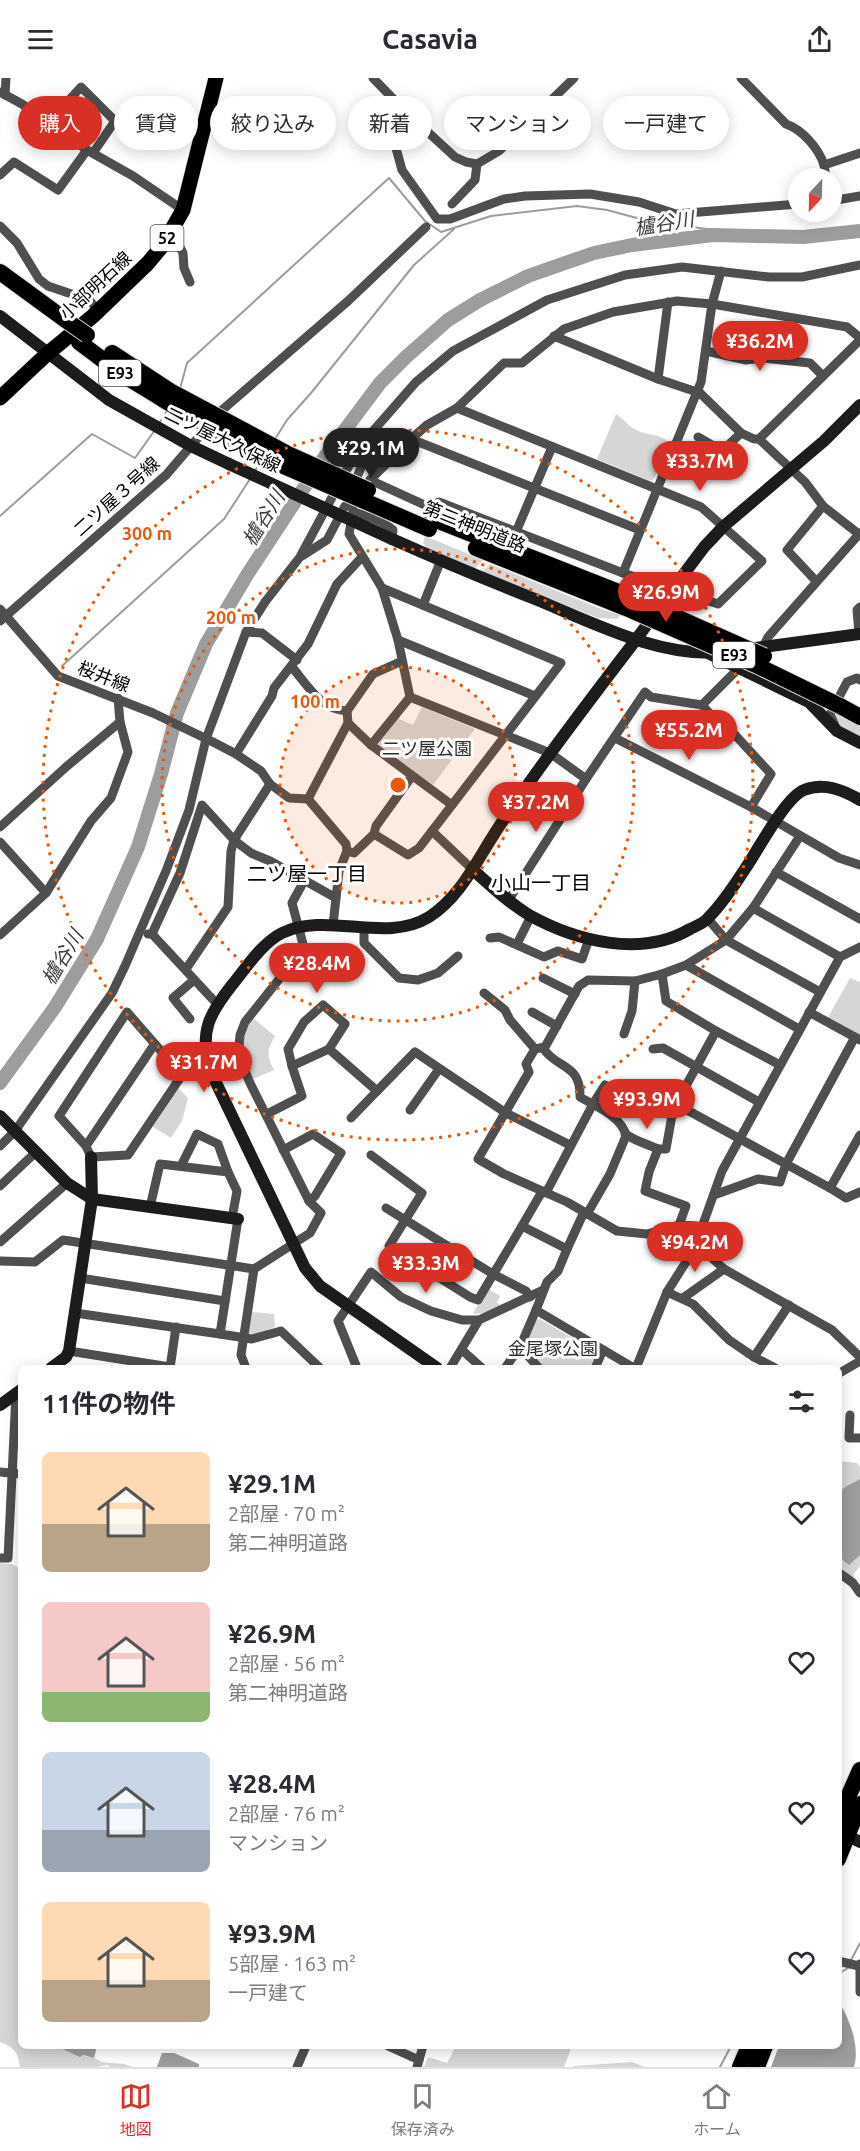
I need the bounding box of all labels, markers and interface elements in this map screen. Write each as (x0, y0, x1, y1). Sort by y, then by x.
icon: menu (24, 23, 57, 56)
icon: share (803, 23, 836, 56)
text: Casavia (382, 24, 478, 54)
chip: 購入 (18, 96, 102, 150)
chip: 賃貸 (114, 96, 198, 150)
chip: 絞り込み (210, 96, 336, 150)
chip: 新着 (348, 96, 432, 150)
chip: マンション (444, 96, 591, 150)
chip: 一戸建て (603, 96, 729, 150)
north arrow (788, 168, 842, 222)
map controls (788, 168, 842, 222)
water label: 櫨谷川 (633, 207, 697, 239)
road number: 52 (150, 225, 184, 251)
street label: 小部明石線 (55, 247, 135, 323)
pin: ¥36.2M (711, 321, 809, 372)
text: ¥36.2M (726, 329, 794, 352)
road number: E93 (99, 360, 141, 386)
street label: 二ツ屋大久保線 (162, 402, 284, 476)
pin: ¥29.1M (322, 428, 420, 479)
text: ¥29.1M (337, 436, 405, 459)
pin: ¥33.7M (651, 441, 749, 492)
text: ¥33.7M (666, 449, 734, 472)
street label: 二ツ屋３号線 (69, 452, 163, 540)
water label: 櫨谷川 (237, 485, 290, 550)
street label: 第二神明道路 (421, 496, 529, 556)
text: 300 m (122, 523, 172, 543)
pin: ¥26.9M (617, 572, 715, 623)
text: ¥26.9M (632, 580, 700, 603)
text: 200 m (206, 607, 256, 627)
road number: E93 (713, 642, 755, 668)
street label: 桜井線 (75, 657, 133, 695)
text: 100 m (290, 691, 340, 711)
pin: ¥55.2M (640, 710, 738, 761)
text: ¥55.2M (655, 718, 723, 741)
park label: 二ツ屋公園 (382, 738, 472, 758)
centre of rings (388, 775, 408, 795)
pin: ¥37.2M (487, 782, 585, 833)
text: ¥37.2M (502, 790, 570, 813)
district label: 二ツ屋一丁目 (247, 862, 367, 885)
district label: 小山一丁目 (491, 871, 591, 894)
water label: 櫨谷川 (37, 924, 88, 989)
pin: ¥28.4M (268, 943, 366, 994)
text: ¥28.4M (283, 951, 351, 974)
pin: ¥31.7M (155, 1042, 253, 1093)
text: ¥31.7M (170, 1050, 238, 1073)
pin: ¥93.9M (598, 1079, 696, 1130)
text: ¥93.9M (613, 1087, 681, 1110)
pin: ¥94.2M (646, 1222, 744, 1273)
text: ¥94.2M (661, 1230, 729, 1253)
pin: ¥33.3M (377, 1243, 475, 1294)
text: ¥33.3M (392, 1251, 460, 1274)
park label: 金尾塚公園 (508, 1338, 598, 1358)
icon: filters (785, 1385, 818, 1418)
text: 11件の物件 (42, 1389, 175, 1418)
text: ¥29.1M (228, 1469, 316, 1498)
icon: home (90, 1476, 162, 1548)
icon: heart (785, 1496, 818, 1529)
text: 2部屋 · 70 m² (228, 1502, 345, 1525)
text: 第二神明道路 (228, 1531, 348, 1554)
text: ¥26.9M (228, 1619, 316, 1648)
icon: home (90, 1626, 162, 1698)
icon: heart (785, 1646, 818, 1679)
text: 2部屋 · 56 m² (228, 1652, 345, 1675)
text: 第二神明道路 (228, 1681, 348, 1704)
text: ¥28.4M (228, 1769, 316, 1798)
icon: home (90, 1776, 162, 1848)
icon: heart (785, 1796, 818, 1829)
text: 2部屋 · 76 m² (228, 1802, 345, 1825)
text: マンション (228, 1831, 328, 1854)
text: ¥93.9M (228, 1919, 316, 1948)
icon: home (90, 1926, 162, 1998)
icon: heart (785, 1946, 818, 1979)
text: 5部屋 · 163 m² (228, 1952, 356, 1975)
text: 一戸建て (228, 1981, 308, 2004)
tab: 地図 (119, 2080, 152, 2140)
tab: 保存済み (391, 2080, 455, 2140)
tab: ホーム (693, 2080, 741, 2140)

